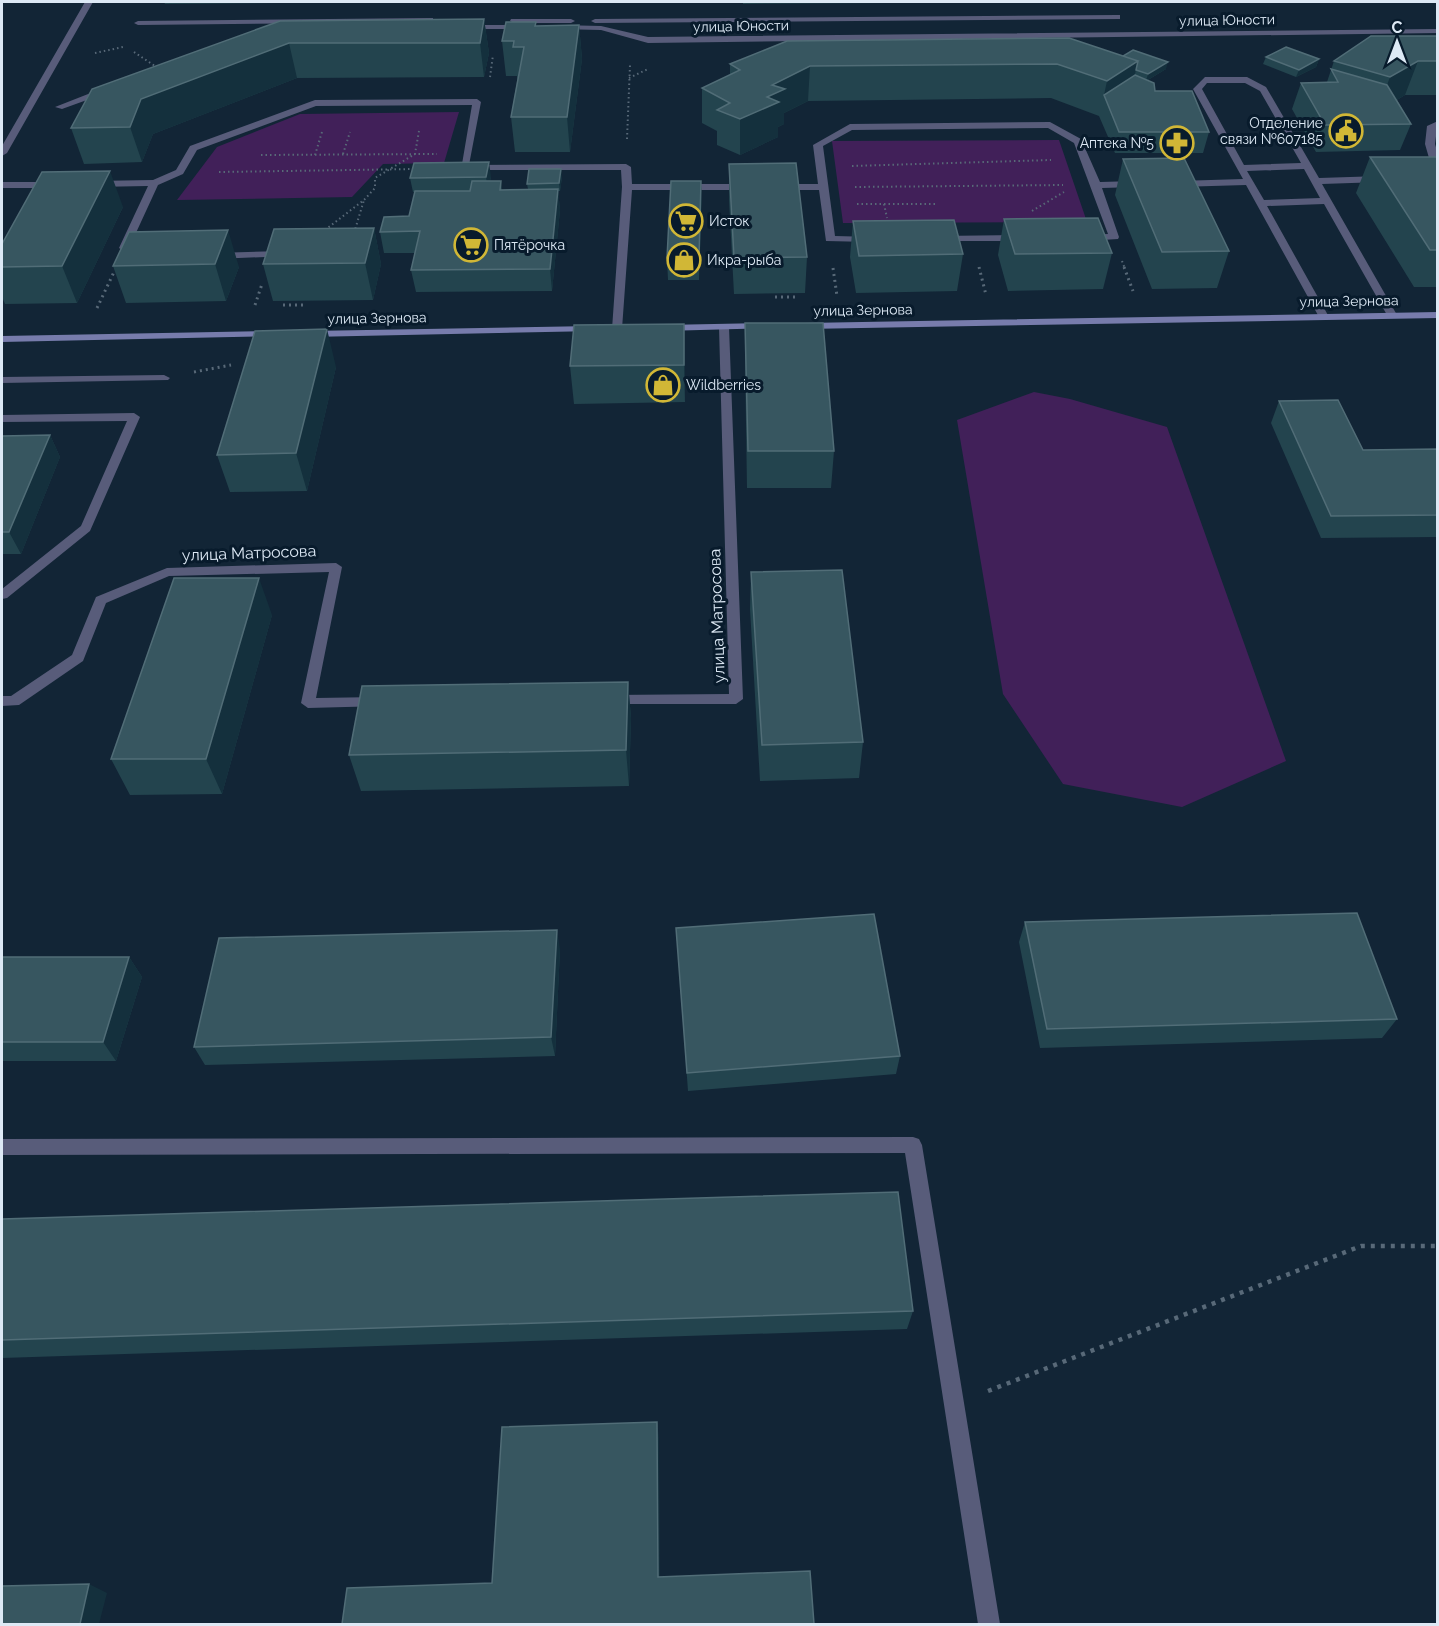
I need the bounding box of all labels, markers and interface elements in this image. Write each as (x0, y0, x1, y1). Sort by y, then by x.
street label: улица Юности (1179, 11, 1275, 29)
north arrow (1367, 12, 1427, 72)
street label: улица Юности (693, 17, 789, 35)
text: С (1392, 18, 1403, 37)
public building icon: Отделение связи №607185 (1328, 113, 1364, 149)
place label: Отделение связи №607185 (1220, 115, 1323, 147)
pharmacy icon: Аптека №5 (1159, 125, 1195, 161)
place label: Аптека №5 (1080, 135, 1154, 151)
supermarket icon: Исток (668, 203, 704, 239)
place label: Исток (709, 213, 750, 229)
supermarket icon: Пятёрочка (453, 227, 489, 263)
place label: Пятёрочка (494, 237, 565, 253)
shop icon: Икра-рыба (666, 242, 702, 278)
place label: Икра-рыба (707, 252, 781, 268)
street label: улица Зернова (1299, 292, 1399, 310)
street label: улица Зернова (813, 301, 913, 319)
street label: улица Зернова (327, 309, 427, 327)
shop icon: Wildberries (645, 367, 681, 403)
place label: Wildberries (686, 377, 761, 393)
street label: улица Матросова (182, 541, 316, 565)
street label: улица Матросова (705, 549, 729, 683)

